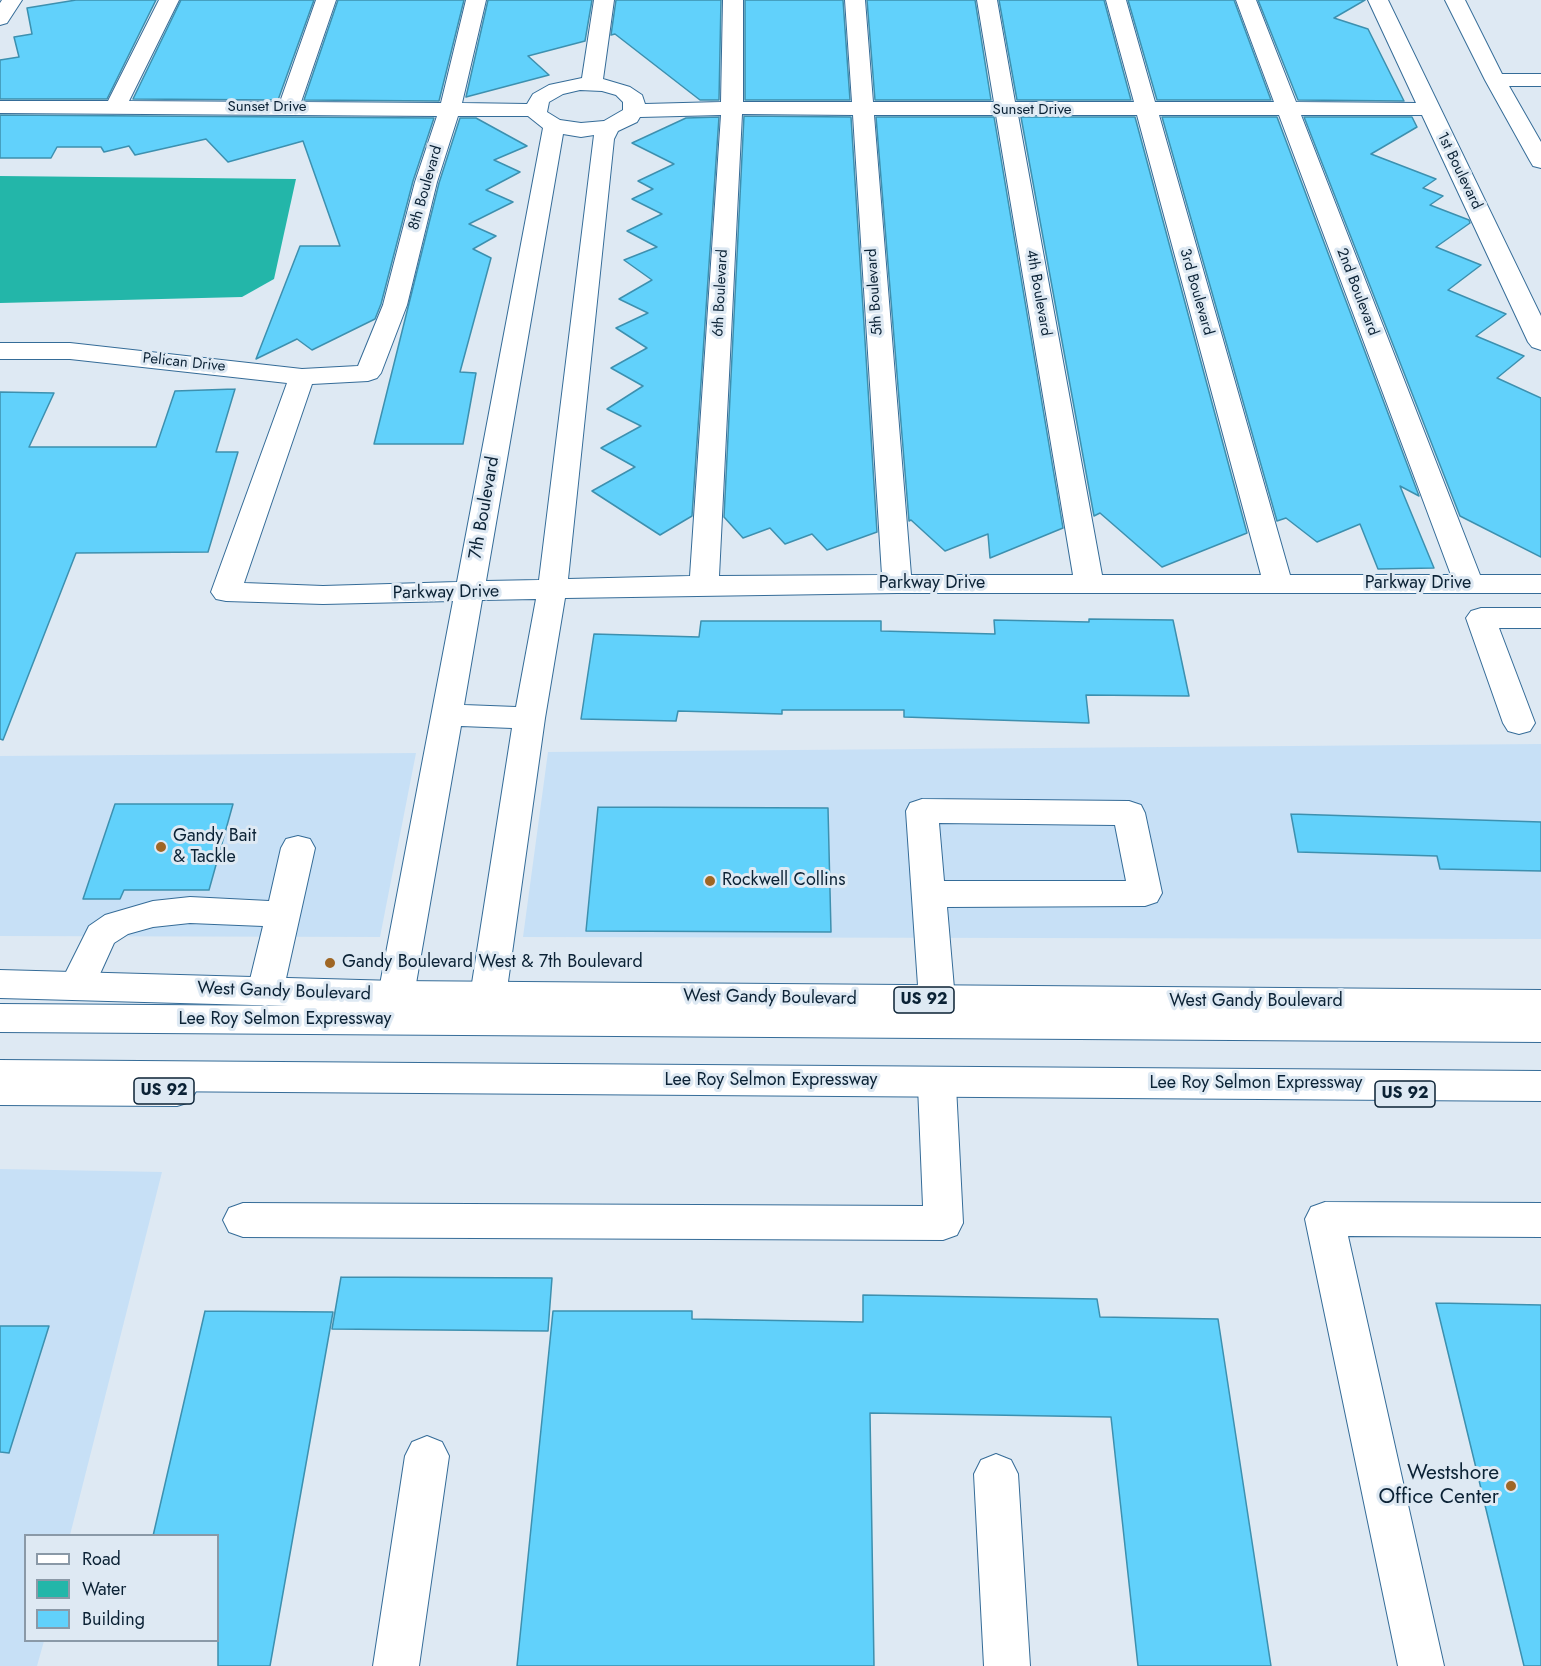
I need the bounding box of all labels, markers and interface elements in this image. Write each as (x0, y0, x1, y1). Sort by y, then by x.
street label: Sunset Drive (227, 98, 307, 116)
street label: Sunset Drive (992, 101, 1072, 119)
street label: 1st Boulevard (1433, 129, 1485, 213)
street label: 8th Boulevard (405, 144, 447, 232)
street label: 2nd Boulevard (1332, 246, 1382, 338)
street label: 3rd Boulevard (1175, 247, 1217, 337)
street label: 5th Boulevard (863, 248, 887, 336)
street label: 4th Boulevard (1022, 248, 1054, 338)
street label: 6th Boulevard (710, 249, 732, 337)
street label: Pelican Drive (142, 350, 226, 376)
street label: 7th Boulevard (465, 455, 505, 561)
street label: Parkway Drive (879, 573, 985, 595)
street label: Parkway Drive (1365, 573, 1471, 595)
street label: Parkway Drive (393, 581, 499, 605)
place label: Gandy Bait & Tackle (173, 826, 256, 868)
marker: Gandy Bait & Tackle (154, 840, 168, 854)
place label: Rockwell Collins (722, 870, 845, 892)
marker: Rockwell Collins (703, 874, 717, 888)
place label: Gandy Boulevard West & 7th Boulevard (342, 952, 643, 974)
marker: Gandy Boulevard West & 7th Boulevard (323, 956, 337, 970)
street label: West Gandy Boulevard (197, 978, 371, 1006)
street label: West Gandy Boulevard (683, 986, 857, 1010)
road number: US 92 (894, 987, 954, 1013)
street label: West Gandy Boulevard (1169, 991, 1343, 1013)
street label: Lee Roy Selmon Expressway (178, 1009, 392, 1031)
street label: Lee Roy Selmon Expressway (664, 1070, 878, 1092)
street label: Lee Roy Selmon Expressway (1149, 1073, 1363, 1095)
road number: US 92 (134, 1078, 194, 1104)
road number: US 92 (1375, 1081, 1435, 1107)
place label: Westshore Office Center (1379, 1461, 1499, 1511)
marker: Westshore Office Center (1504, 1479, 1518, 1493)
legend (24, 1534, 219, 1642)
text: Road (82, 1546, 121, 1572)
text: Water (82, 1576, 126, 1602)
text: Building (82, 1606, 145, 1632)

